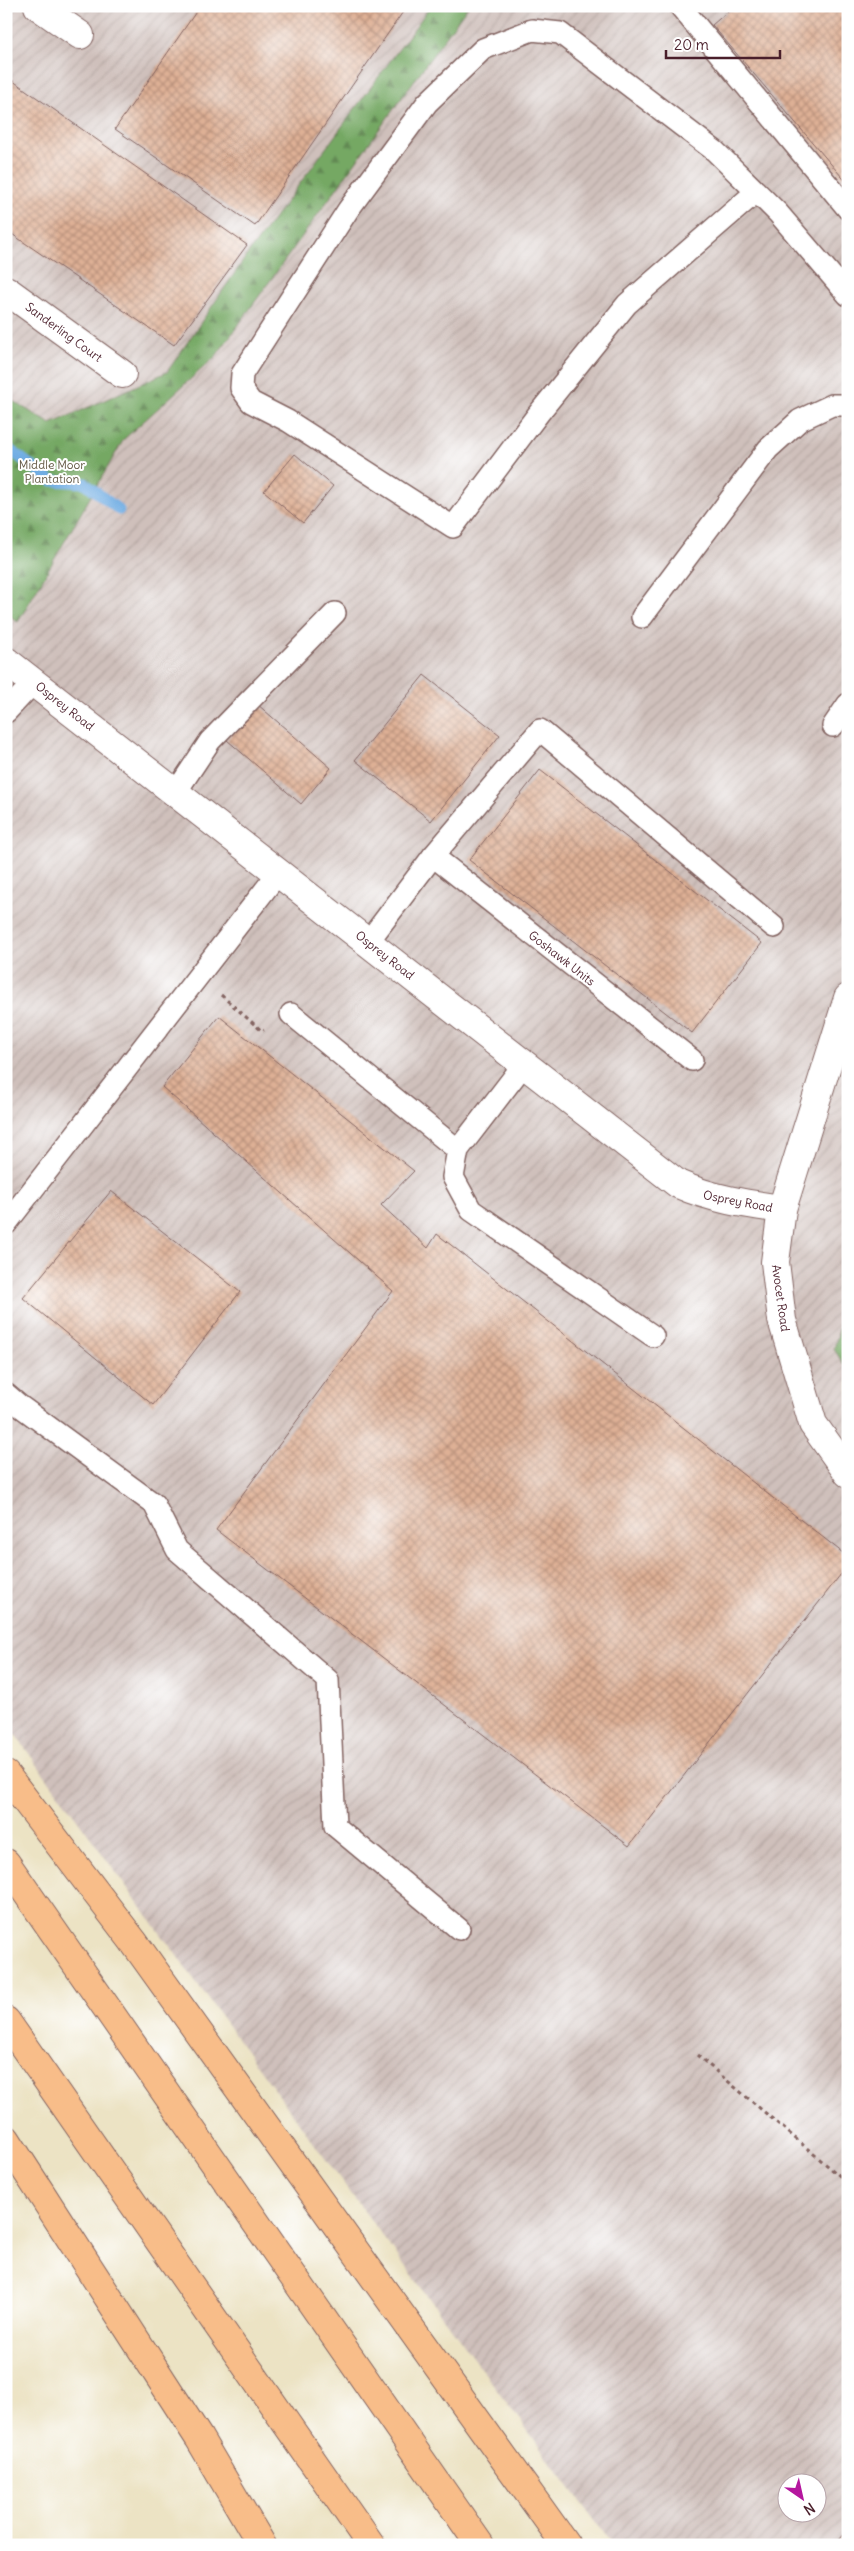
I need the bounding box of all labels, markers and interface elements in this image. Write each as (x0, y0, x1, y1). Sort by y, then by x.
scale bar (666, 28, 780, 60)
text: 20 m (674, 35, 709, 54)
street label: Sanderling Court (23, 299, 105, 365)
park label: Middle Moor Plantation (19, 457, 85, 486)
street label: Osprey Road (33, 678, 97, 734)
street label: Osprey Road (353, 927, 417, 983)
street label: Goshawk Units (526, 927, 598, 989)
street label: Osprey Road (702, 1187, 774, 1215)
street label: Avocet Road (769, 1263, 793, 1333)
north arrow (776, 2474, 826, 2524)
text: N (800, 2499, 818, 2519)

